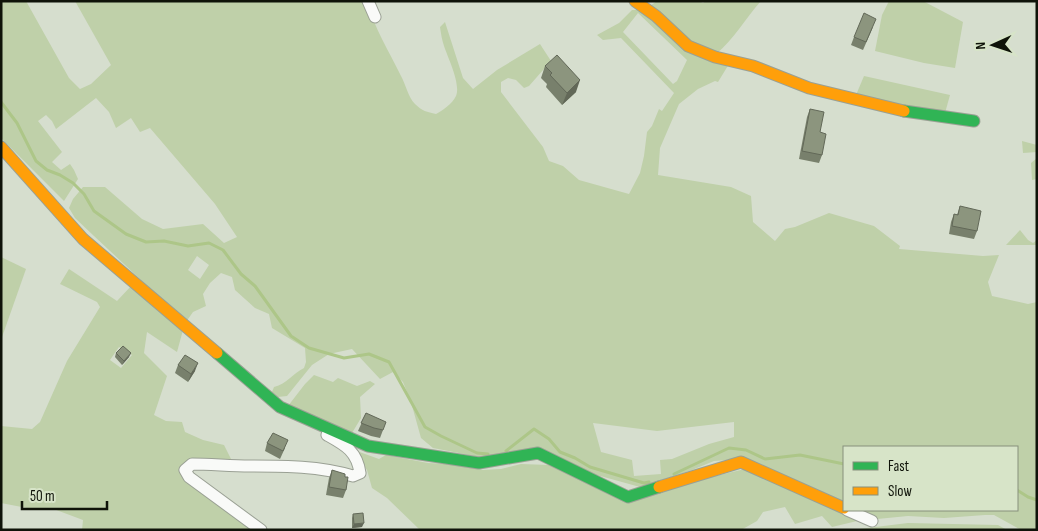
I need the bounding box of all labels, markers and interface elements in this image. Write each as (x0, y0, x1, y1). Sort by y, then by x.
north arrow (968, 20, 1018, 70)
text: N (972, 41, 989, 50)
legend (843, 446, 1018, 511)
text: Fast (888, 457, 910, 476)
scale bar (22, 478, 108, 510)
text: Slow (888, 482, 912, 501)
text: 50 m (30, 487, 55, 506)

